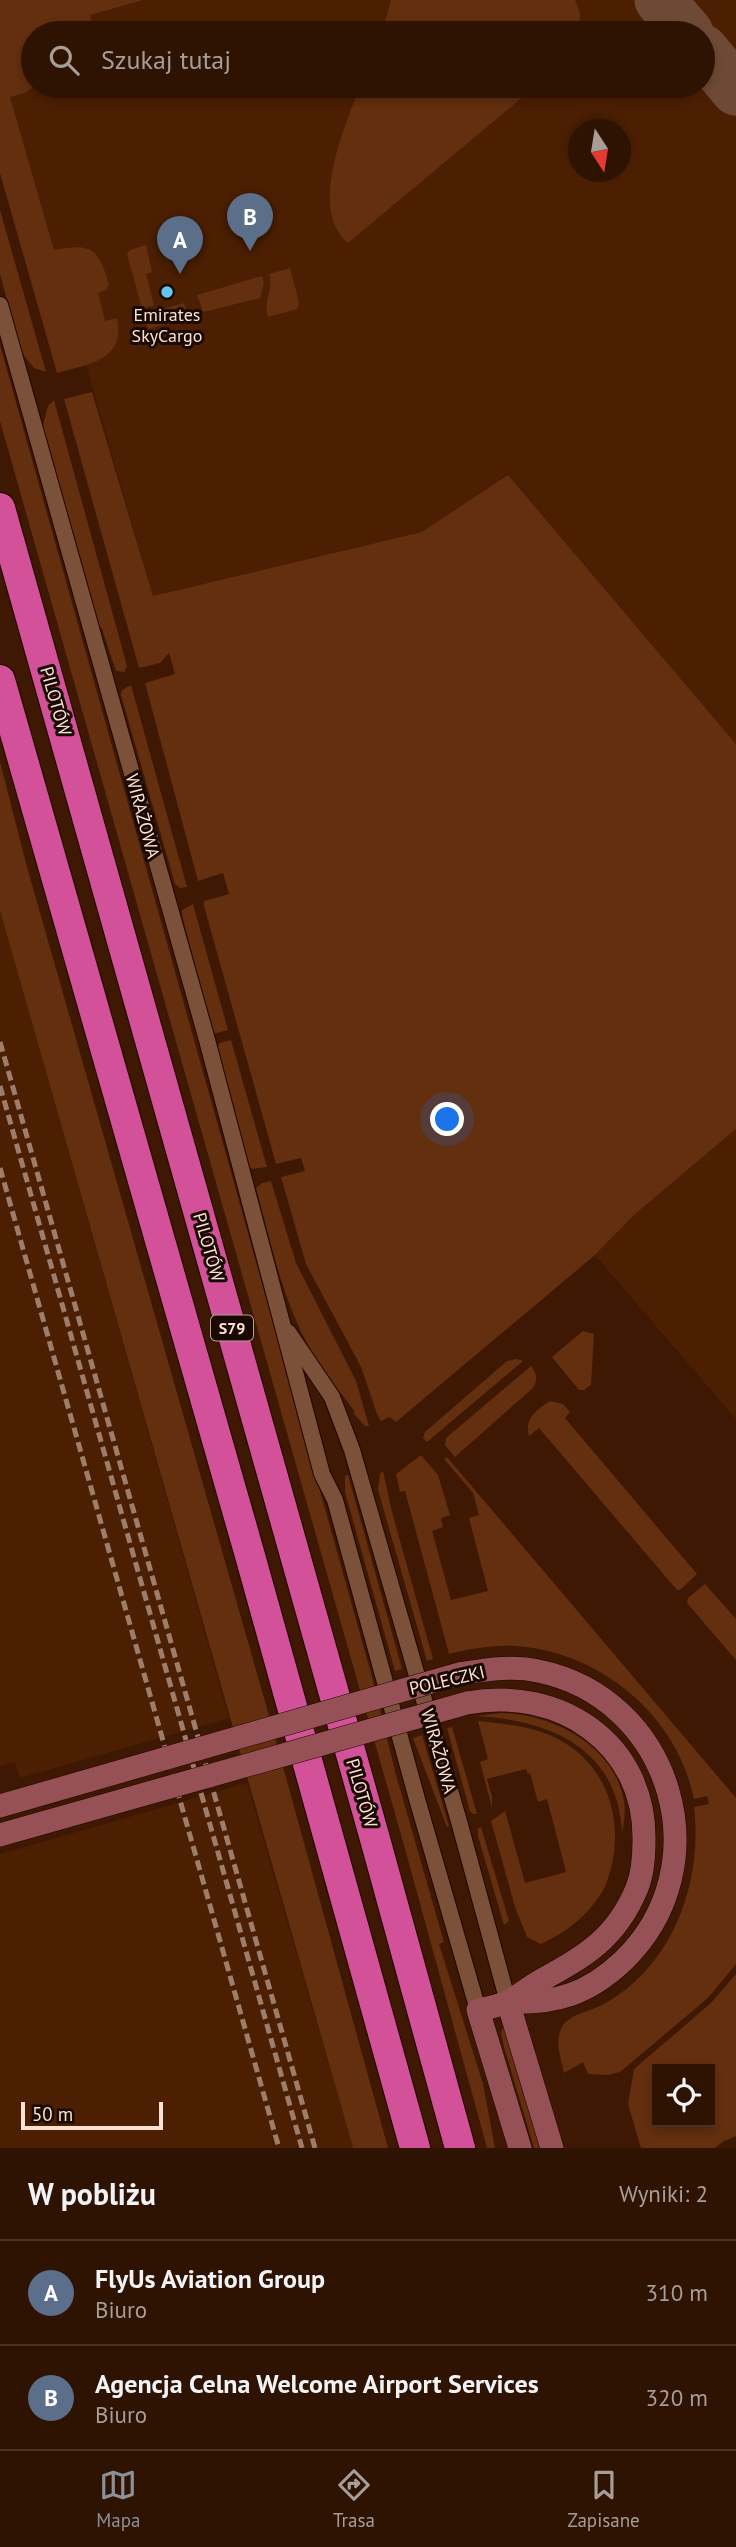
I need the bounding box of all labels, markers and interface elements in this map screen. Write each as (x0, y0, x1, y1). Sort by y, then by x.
search box (21, 21, 715, 98)
icon: search (45, 41, 83, 79)
text: Szukaj tutaj (101, 43, 231, 76)
north arrow (568, 119, 631, 182)
pin: B (227, 193, 273, 251)
pin: A (157, 216, 203, 274)
marker: Emirates SkyCargo (159, 284, 175, 300)
place label: Emirates SkyCargo (132, 303, 202, 347)
street label: PILOTÓW (35, 664, 77, 738)
street label: WIRAŻOWA (121, 771, 165, 861)
your location (430, 1102, 464, 1136)
street label: PILOTÓW (188, 1210, 230, 1284)
road number: S79 (211, 1316, 253, 1340)
street label: POLECZKI (407, 1660, 487, 1700)
street label: WIRAŻOWA (416, 1706, 462, 1796)
street label: PILOTÓW (341, 1756, 383, 1830)
map controls (652, 2064, 715, 2127)
button: locate (652, 2064, 715, 2127)
scale bar (21, 2099, 163, 2131)
text: 50 m (32, 2102, 73, 2126)
text: W pobliżu (28, 2174, 156, 2213)
text: Wyniki: 2 (619, 2179, 708, 2208)
text: FlyUs Aviation Group (95, 2262, 325, 2295)
text: A (44, 2278, 58, 2307)
text: 310 m (646, 2278, 708, 2307)
text: Biuro (95, 2295, 147, 2324)
text: Agencja Celna Welcome Airport Services (95, 2367, 539, 2400)
text: B (44, 2383, 58, 2412)
text: 320 m (646, 2383, 708, 2412)
text: Biuro (95, 2400, 147, 2429)
tab: Mapa (96, 2466, 140, 2532)
tab: Trasa (333, 2466, 375, 2532)
tab: Zapisane (568, 2466, 640, 2532)

